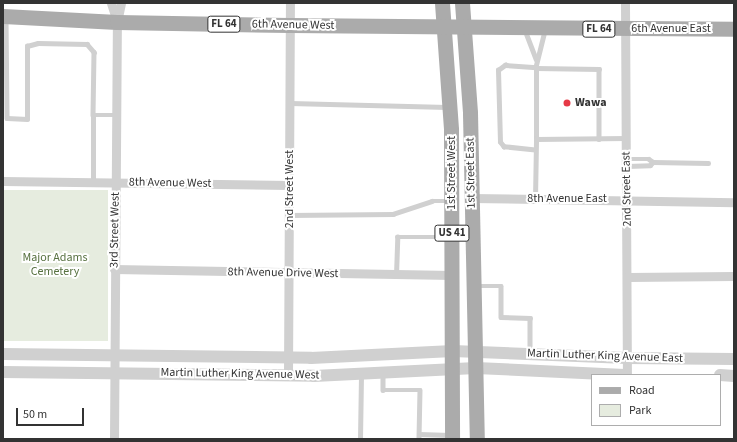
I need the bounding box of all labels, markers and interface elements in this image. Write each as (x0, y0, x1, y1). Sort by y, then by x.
road number: FL 64 (207, 15, 241, 33)
street label: 6th Avenue West (252, 17, 334, 33)
road number: FL 64 (582, 20, 616, 38)
street label: 6th Avenue East (631, 22, 711, 36)
place label: Wawa (575, 96, 606, 110)
marker: Wawa (562, 98, 572, 108)
street label: 1st Street West (445, 136, 459, 210)
street label: 1st Street East (463, 137, 479, 209)
street label: 2nd Street West (283, 150, 297, 228)
street label: 2nd Street East (619, 151, 635, 227)
street label: 8th Avenue West (129, 175, 211, 191)
street label: 3rd Street West (107, 192, 123, 268)
street label: 8th Avenue East (527, 192, 607, 206)
road number: US 41 (434, 224, 470, 242)
park label: Major Adams Cemetery (22, 251, 88, 279)
street label: 8th Avenue Drive West (227, 265, 339, 281)
street label: Martin Luther King Avenue East (527, 346, 683, 366)
street label: Martin Luther King Avenue West (161, 365, 319, 383)
legend (591, 374, 721, 426)
text: Road (629, 382, 655, 399)
scale bar (18, 400, 86, 426)
text: Park (629, 402, 651, 419)
text: 50 m (23, 406, 47, 423)

